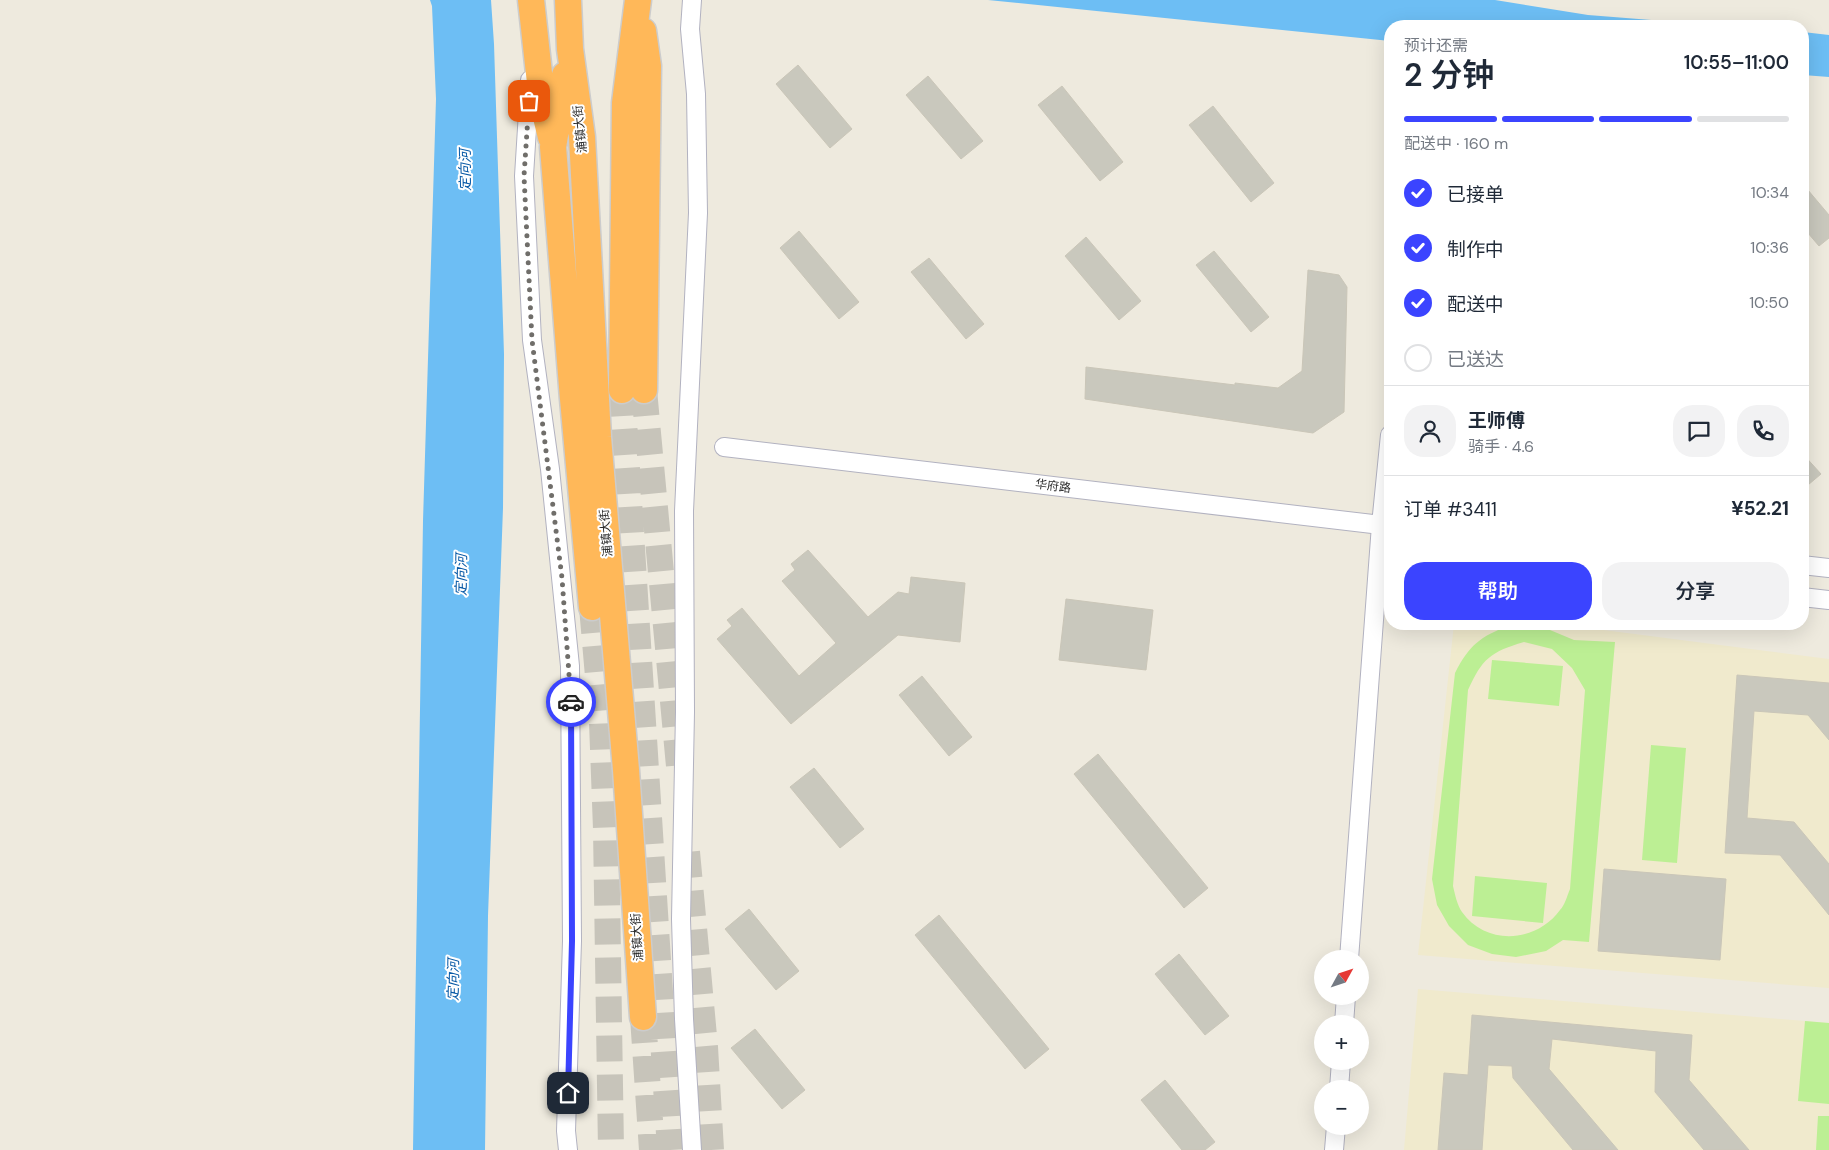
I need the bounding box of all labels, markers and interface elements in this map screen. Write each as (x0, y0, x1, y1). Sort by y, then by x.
text: 预计还需 (1404, 35, 1468, 56)
text: 10:55–11:00 (1684, 50, 1789, 75)
text: 2 分钟 (1404, 54, 1494, 96)
pin (508, 80, 550, 122)
icon: bag (515, 87, 543, 115)
street label: 浦镇大街 (570, 104, 590, 154)
text: 配送中 · 160 m (1404, 133, 1508, 154)
water label: 定向河 (456, 146, 474, 191)
icon: check (1404, 179, 1432, 207)
text: 已接单 (1447, 182, 1504, 207)
text: 10:34 (1751, 182, 1789, 203)
icon: check (1404, 234, 1432, 262)
text: 制作中 (1447, 237, 1504, 262)
text: 10:36 (1750, 237, 1789, 258)
icon: check (1404, 289, 1432, 317)
text: 配送中 (1447, 292, 1504, 317)
text: 10:50 (1749, 292, 1789, 313)
text: 已送达 (1447, 347, 1504, 372)
button: person (1404, 405, 1456, 457)
button: chat (1673, 405, 1725, 457)
button: phone (1737, 405, 1789, 457)
text: 王师傅 (1468, 408, 1525, 433)
text: 骑手 · 4.6 (1468, 436, 1534, 457)
street label: 华府路 (1034, 476, 1072, 496)
text: ¥52.21 (1731, 496, 1789, 521)
text: 订单 #3411 (1404, 497, 1497, 522)
street label: 浦镇大街 (596, 508, 616, 558)
water label: 定向河 (452, 551, 470, 596)
button: 帮助 (1404, 562, 1592, 620)
button: 分享 (1602, 562, 1789, 620)
courier (546, 677, 596, 727)
icon: car (557, 688, 585, 716)
street label: 浦镇大街 (627, 912, 647, 962)
north arrow (1314, 950, 1369, 1005)
map controls (1314, 950, 1369, 1135)
water label: 定向河 (444, 956, 462, 1001)
button: + (1314, 1015, 1369, 1070)
pin (547, 1072, 589, 1114)
icon: home (554, 1079, 582, 1107)
button: − (1314, 1080, 1369, 1135)

